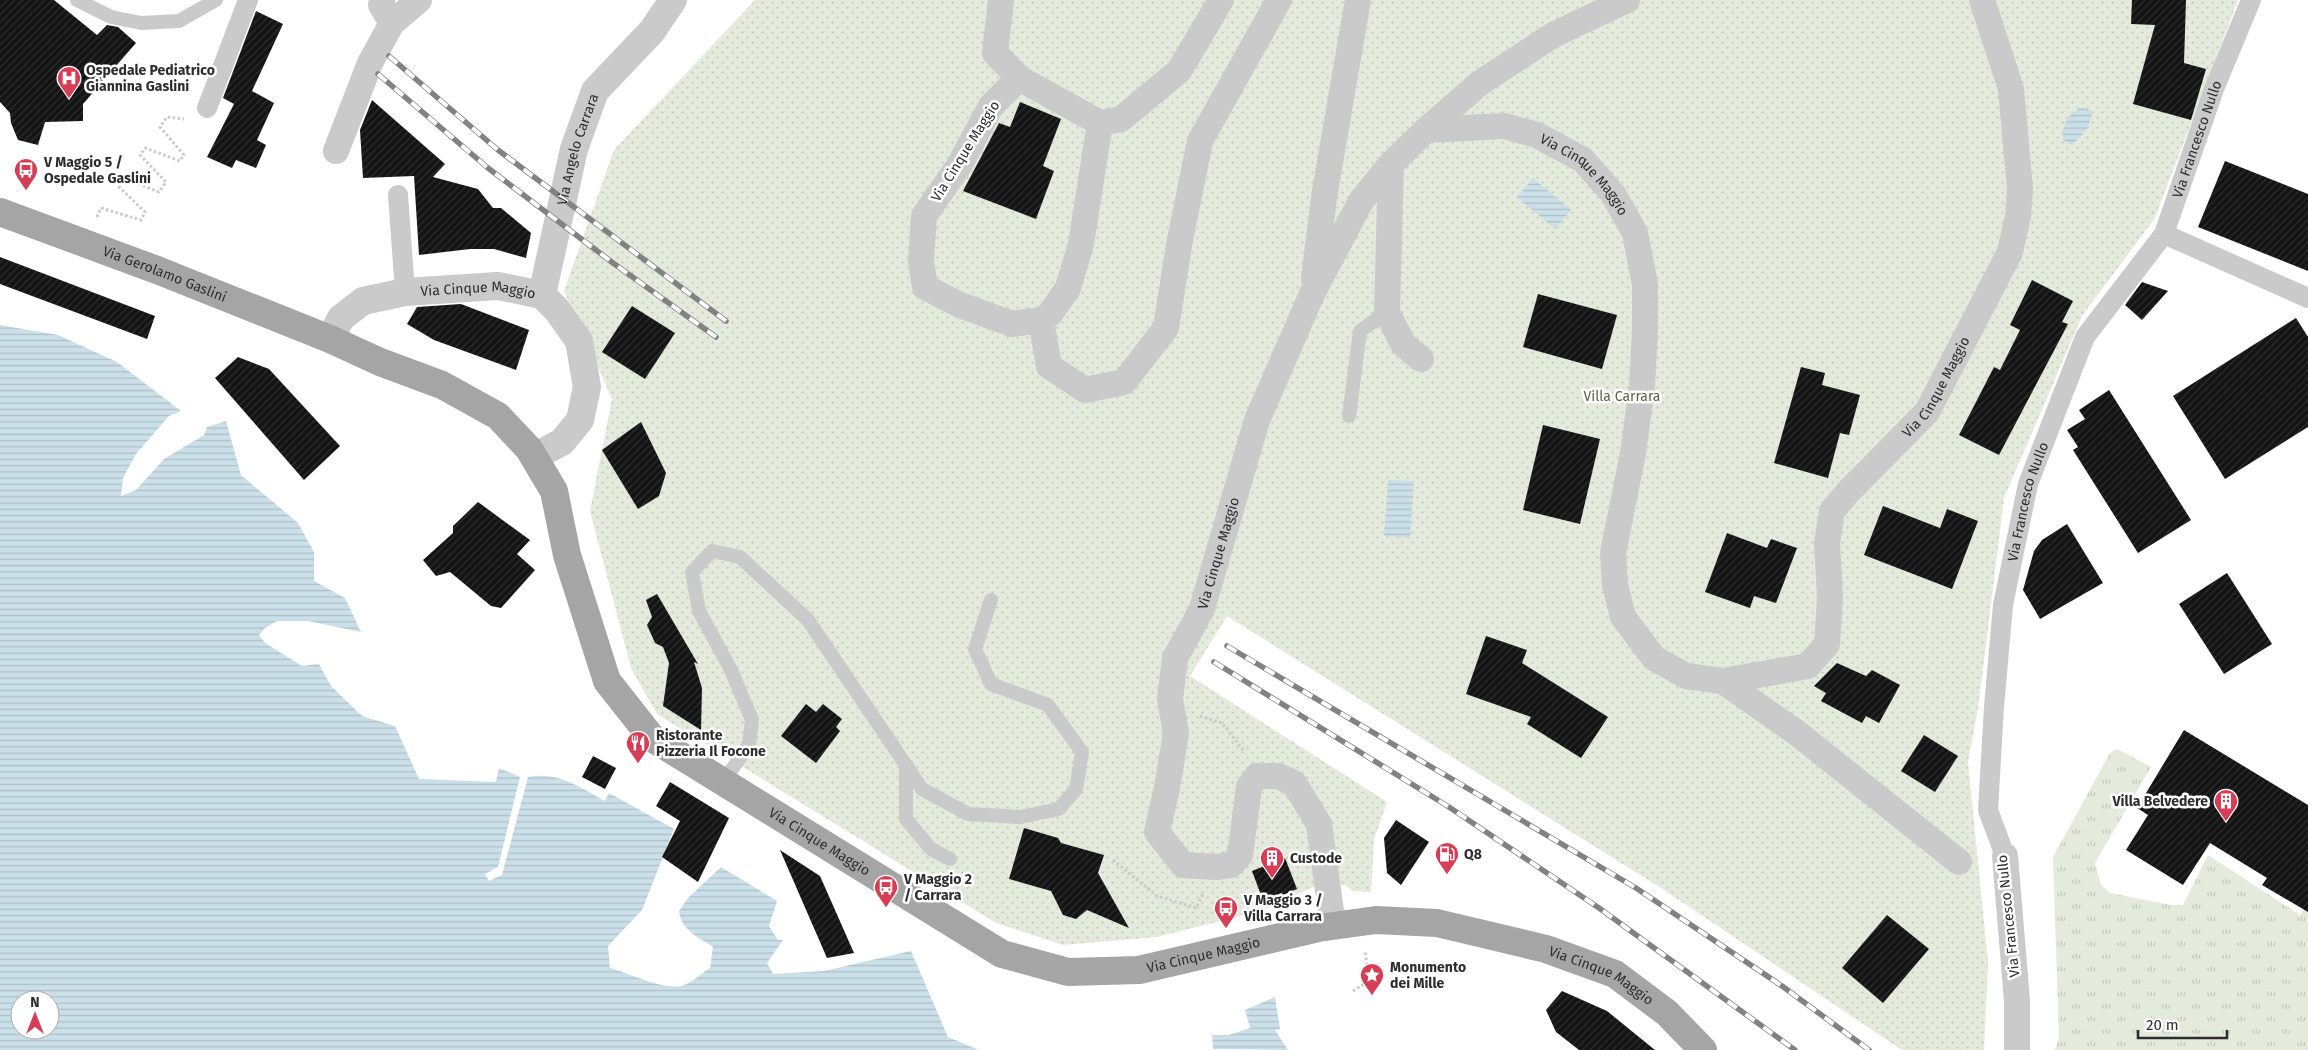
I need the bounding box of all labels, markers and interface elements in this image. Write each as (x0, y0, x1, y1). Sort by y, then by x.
place label: Ospedale Pediatrico Giannina Gaslini (86, 62, 215, 95)
hospital icon: Ospedale Pediatrico Giannina Gaslini (56, 65, 82, 99)
street label: Via Francesco Nullo (2169, 78, 2226, 200)
street label: Via Angelo Carrara (554, 91, 602, 207)
street label: Via Cinque Maggio (927, 98, 1003, 205)
street label: Via Cinque Maggio (1537, 130, 1631, 219)
place label: V Maggio 5 / Ospedale Gaslini (43, 154, 151, 187)
bus stop icon: V Maggio 5 / Ospedale Gaslini (13, 157, 39, 191)
street label: Via Gerolamo Gaslini (100, 243, 229, 306)
street label: Via Cinque Maggio (420, 278, 537, 303)
street label: Via Cinque Maggio (1899, 334, 1974, 441)
park label: Villa Carrara (1584, 388, 1660, 405)
street label: Via Francesco Nullo (2004, 440, 2052, 563)
street label: Via Cinque Maggio (1194, 495, 1243, 611)
place label: Ristorante Pizzeria Il Focone (656, 727, 766, 760)
restaurant icon: Ristorante Pizzeria Il Focone (625, 730, 651, 764)
building icon: Villa Belvedere (2213, 788, 2239, 822)
place label: Villa Belvedere (2112, 793, 2208, 810)
street label: Via Cinque Maggio (765, 804, 873, 880)
fuel station icon: Q8 (1434, 841, 1460, 875)
building icon: Custode (1259, 845, 1285, 879)
place label: Q8 (1464, 846, 1482, 863)
place label: Custode (1290, 850, 1342, 867)
street label: Via Francesco Nullo (1994, 854, 2023, 978)
place label: V Maggio 2 / Carrara (903, 871, 972, 904)
bus stop icon: V Maggio 2 / Carrara (873, 874, 899, 908)
place label: V Maggio 3 / Villa Carrara (1243, 892, 1323, 925)
bus stop icon: V Maggio 3 / Villa Carrara (1213, 895, 1239, 929)
street label: Via Cinque Maggio (1145, 934, 1262, 977)
street label: Via Cinque Maggio (1546, 943, 1657, 1009)
place label: Monumento dei Mille (1390, 959, 1466, 992)
place icon: Monumento dei Mille (1359, 962, 1385, 996)
north arrow (10, 990, 60, 1040)
text: N (30, 994, 40, 1011)
scale bar (2138, 1008, 2227, 1040)
text: 20 m (2146, 1016, 2179, 1034)

